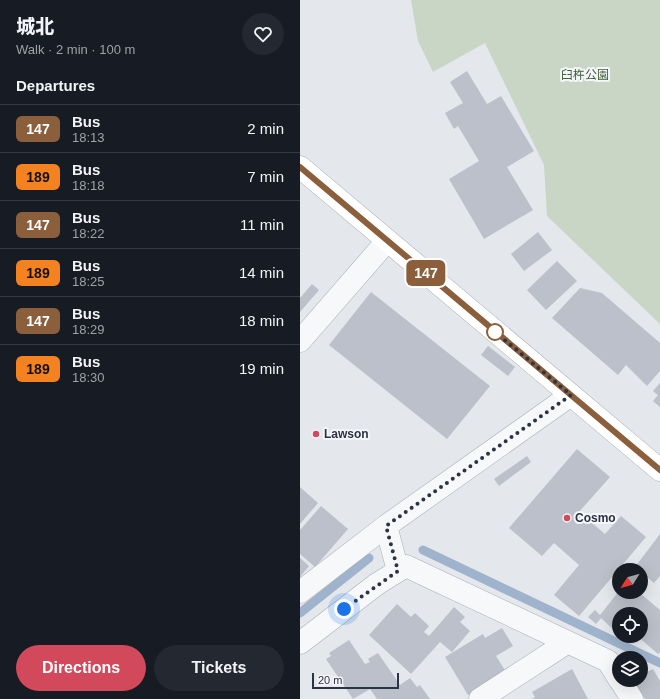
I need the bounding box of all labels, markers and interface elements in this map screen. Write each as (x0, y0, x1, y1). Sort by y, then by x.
button: heart (242, 13, 284, 55)
text: 城北 (16, 16, 54, 37)
text: Walk · 2 min · 100 m (16, 42, 135, 57)
park label: 臼杵公園 (561, 68, 609, 82)
text: Departures (16, 77, 95, 94)
text: Bus (72, 113, 100, 130)
text: 2 min (247, 120, 284, 137)
text: 147 (26, 121, 50, 137)
text: 18:13 (72, 130, 105, 145)
text: Bus (72, 161, 100, 178)
text: 7 min (247, 168, 284, 185)
text: 189 (26, 169, 50, 185)
text: 18:18 (72, 178, 105, 193)
text: Bus (72, 209, 100, 226)
text: 11 min (240, 216, 284, 233)
text: 147 (26, 217, 50, 233)
text: 18:22 (72, 226, 105, 241)
text: Bus (72, 257, 100, 274)
line badge: 147 (403, 260, 449, 286)
text: 14 min (239, 264, 284, 281)
text: 189 (26, 265, 50, 281)
text: 147 (414, 265, 438, 281)
text: 18:25 (72, 274, 105, 289)
text: Bus (72, 305, 100, 322)
text: 18 min (239, 312, 284, 329)
text: 147 (26, 313, 50, 329)
text: 18:29 (72, 322, 105, 337)
unlabelled marker (486, 323, 504, 341)
text: Bus (72, 353, 100, 370)
text: 19 min (239, 360, 284, 377)
text: 189 (26, 361, 50, 377)
text: 18:30 (72, 370, 105, 385)
place label: Lawson (324, 427, 369, 441)
marker: Lawson (311, 429, 321, 439)
place label: Cosmo (575, 511, 616, 525)
marker: Cosmo (562, 513, 572, 523)
north arrow (612, 563, 648, 599)
map controls (612, 563, 648, 687)
your location (334, 599, 354, 619)
button: locate (612, 607, 648, 643)
button: Directions (16, 645, 146, 691)
button: Tickets (154, 645, 284, 691)
button: layers (612, 651, 648, 687)
scale bar (312, 671, 399, 690)
text: 20 m (318, 674, 342, 686)

